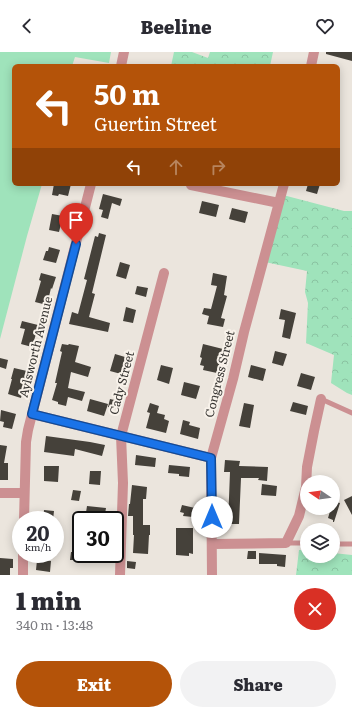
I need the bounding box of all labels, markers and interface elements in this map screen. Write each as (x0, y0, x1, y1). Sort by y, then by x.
text: Beeline (140, 13, 212, 40)
icon: back (16, 15, 38, 37)
icon: heart (314, 15, 336, 37)
text: 50 m (94, 72, 160, 114)
icon: left (28, 80, 80, 132)
text: Guertin Street (94, 110, 217, 137)
icon: left (123, 156, 145, 178)
icon: ahead (165, 156, 187, 178)
icon: right (207, 156, 229, 178)
pin (59, 203, 93, 244)
icon: arrive (65, 209, 87, 231)
street label: Aylsworth Avenue (14, 294, 56, 399)
street label: Congress Street (200, 328, 239, 419)
street label: Cady Street (104, 349, 138, 417)
north arrow (300, 475, 340, 515)
map controls (300, 475, 340, 563)
position arrow (191, 496, 233, 538)
speed limit sign: 30 (72, 511, 124, 563)
text: 20 (26, 517, 50, 547)
button: layers (300, 523, 340, 563)
text: km/h (25, 539, 51, 554)
text: 1 min (16, 582, 81, 617)
button: close (294, 588, 336, 630)
text: 340 m · 13:48 (16, 615, 93, 634)
button: Exit (16, 661, 172, 707)
button: Share (180, 661, 336, 707)

